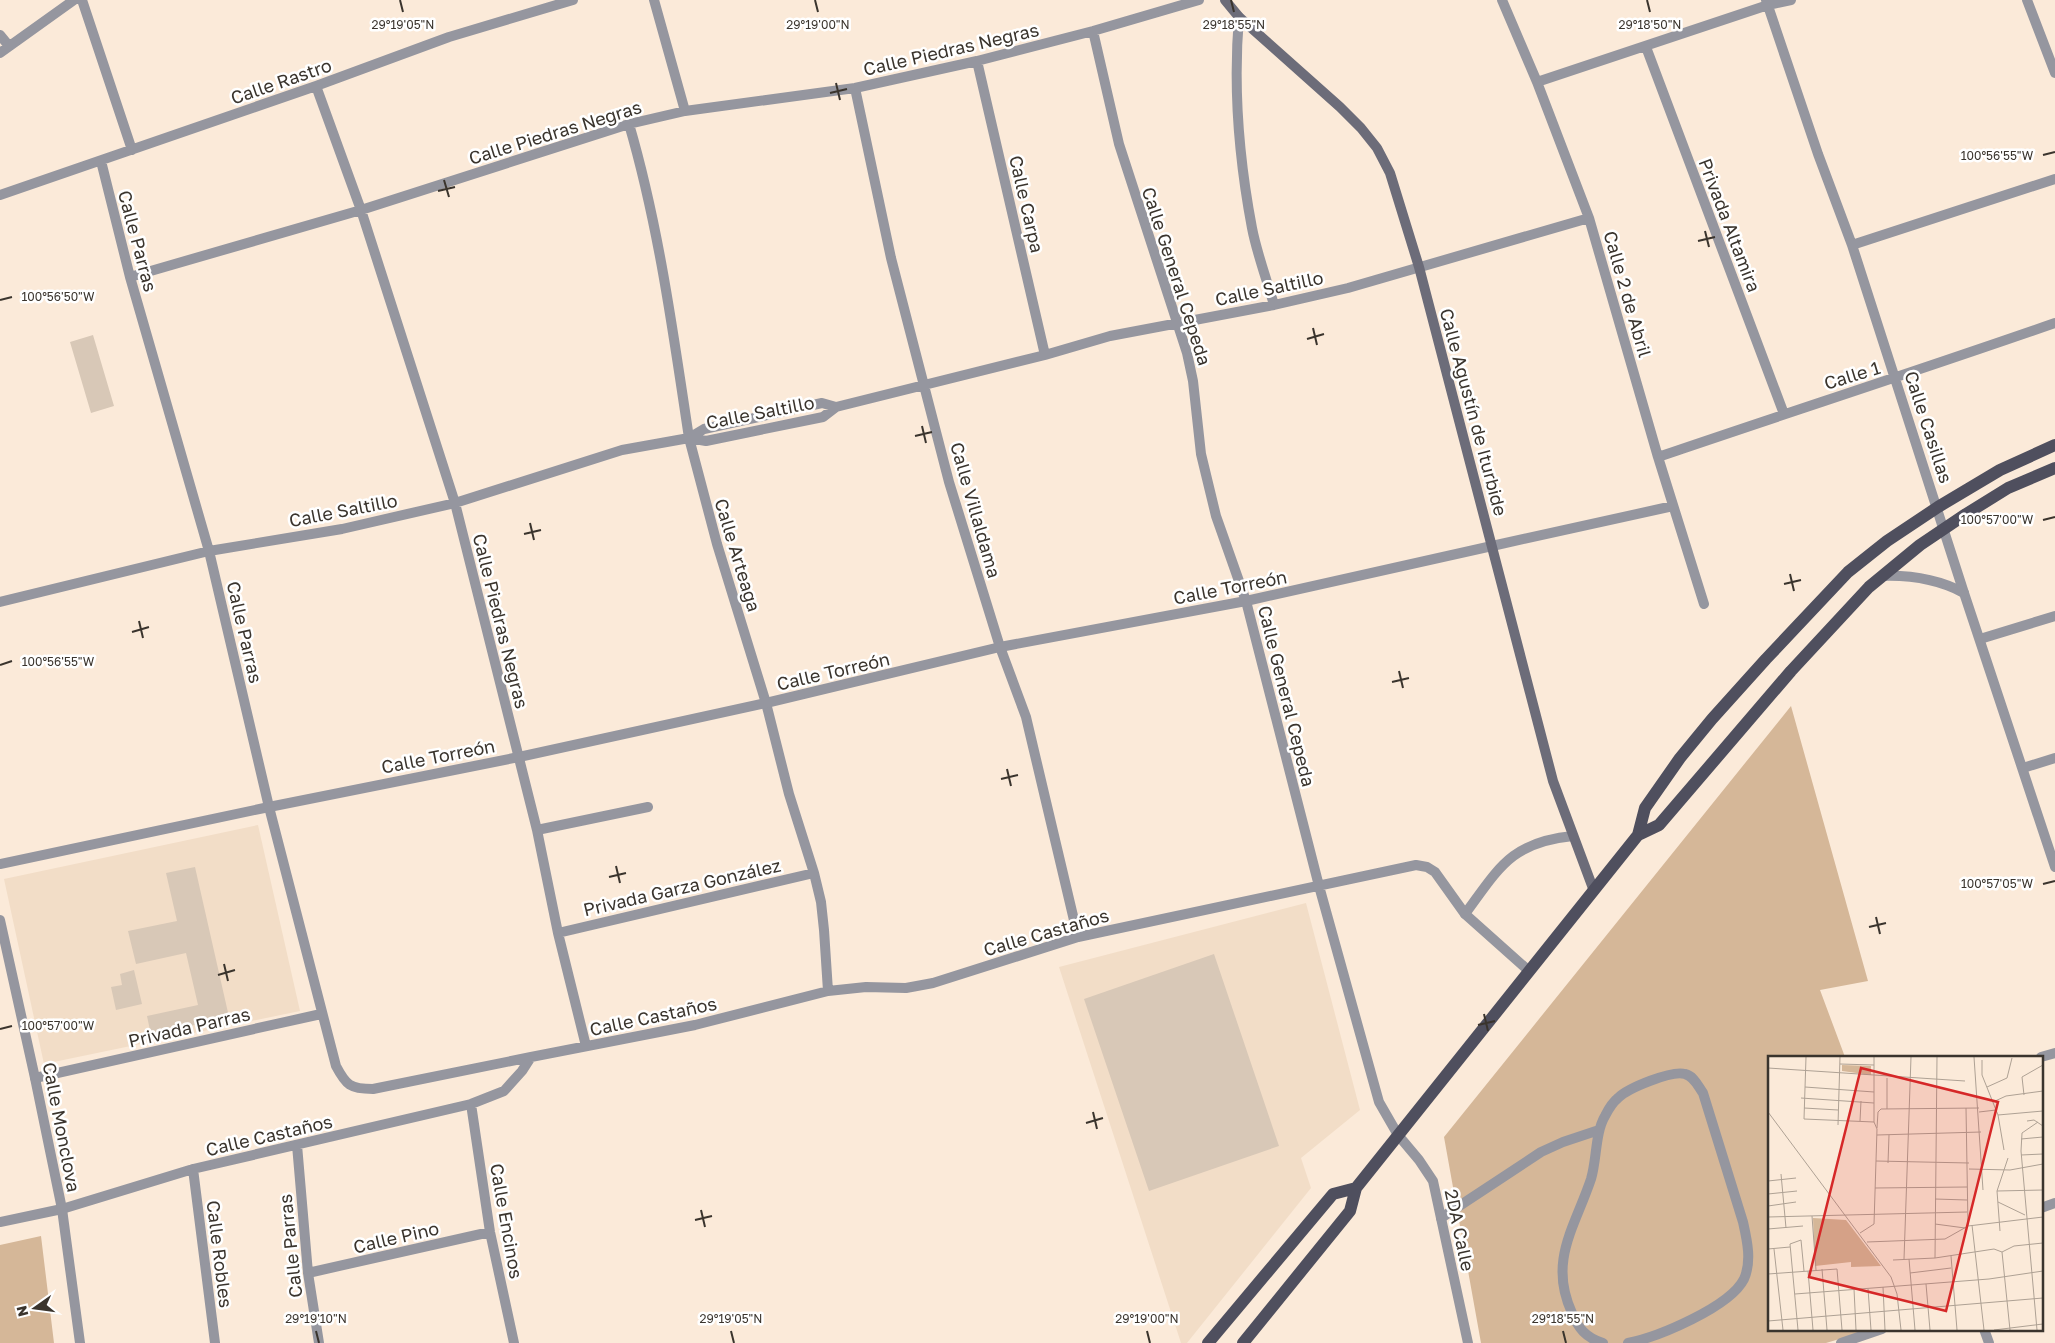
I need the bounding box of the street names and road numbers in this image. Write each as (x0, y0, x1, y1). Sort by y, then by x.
street label: Calle Piedras Negras (861, 18, 1041, 80)
street label: Calle Rastro (228, 53, 334, 109)
street label: Calle Piedras Negras (466, 95, 644, 169)
street label: Calle Carpa (1005, 153, 1049, 255)
street label: Privada Altamira (1694, 155, 1766, 295)
street label: Calle General Cepeda (1138, 184, 1216, 368)
street label: Calle Parras (114, 188, 162, 294)
street label: Calle 2 de Abril (1599, 228, 1657, 360)
street label: Calle Saltillo (1213, 266, 1325, 310)
street label: Calle Agustín de Iturbide (1436, 306, 1512, 518)
street label: Calle 1 (1821, 356, 1883, 394)
street label: Calle Casillas (1901, 368, 1957, 486)
street label: Calle Saltillo (704, 391, 816, 433)
street label: Calle Villaldama (946, 440, 1006, 580)
street label: Calle Saltillo (287, 489, 399, 531)
street label: Calle Arteaga (710, 496, 766, 614)
street label: Calle Piedras Negras (469, 531, 533, 711)
street label: Calle Torreón (1171, 565, 1289, 609)
street label: Calle Parras (223, 579, 267, 685)
street label: Calle General Cepeda (1254, 603, 1320, 789)
street label: Calle Torreón (774, 647, 892, 695)
street label: Calle Torreón (379, 734, 497, 778)
street label: Privada Garza González (581, 854, 783, 920)
street label: Calle Castaños (981, 904, 1111, 960)
street label: Calle Castaños (587, 992, 719, 1040)
street label: Privada Parras (126, 1002, 252, 1052)
street label: Calle Monclova (39, 1060, 85, 1194)
street label: Calle Castaños (203, 1110, 335, 1160)
street label: Calle Encinos (486, 1162, 528, 1280)
street label: 2DA Calle (1441, 1187, 1479, 1273)
street label: Calle Parras (274, 1193, 306, 1299)
street label: Calle Robles (202, 1199, 238, 1309)
street label: Calle Pino (351, 1216, 441, 1258)

